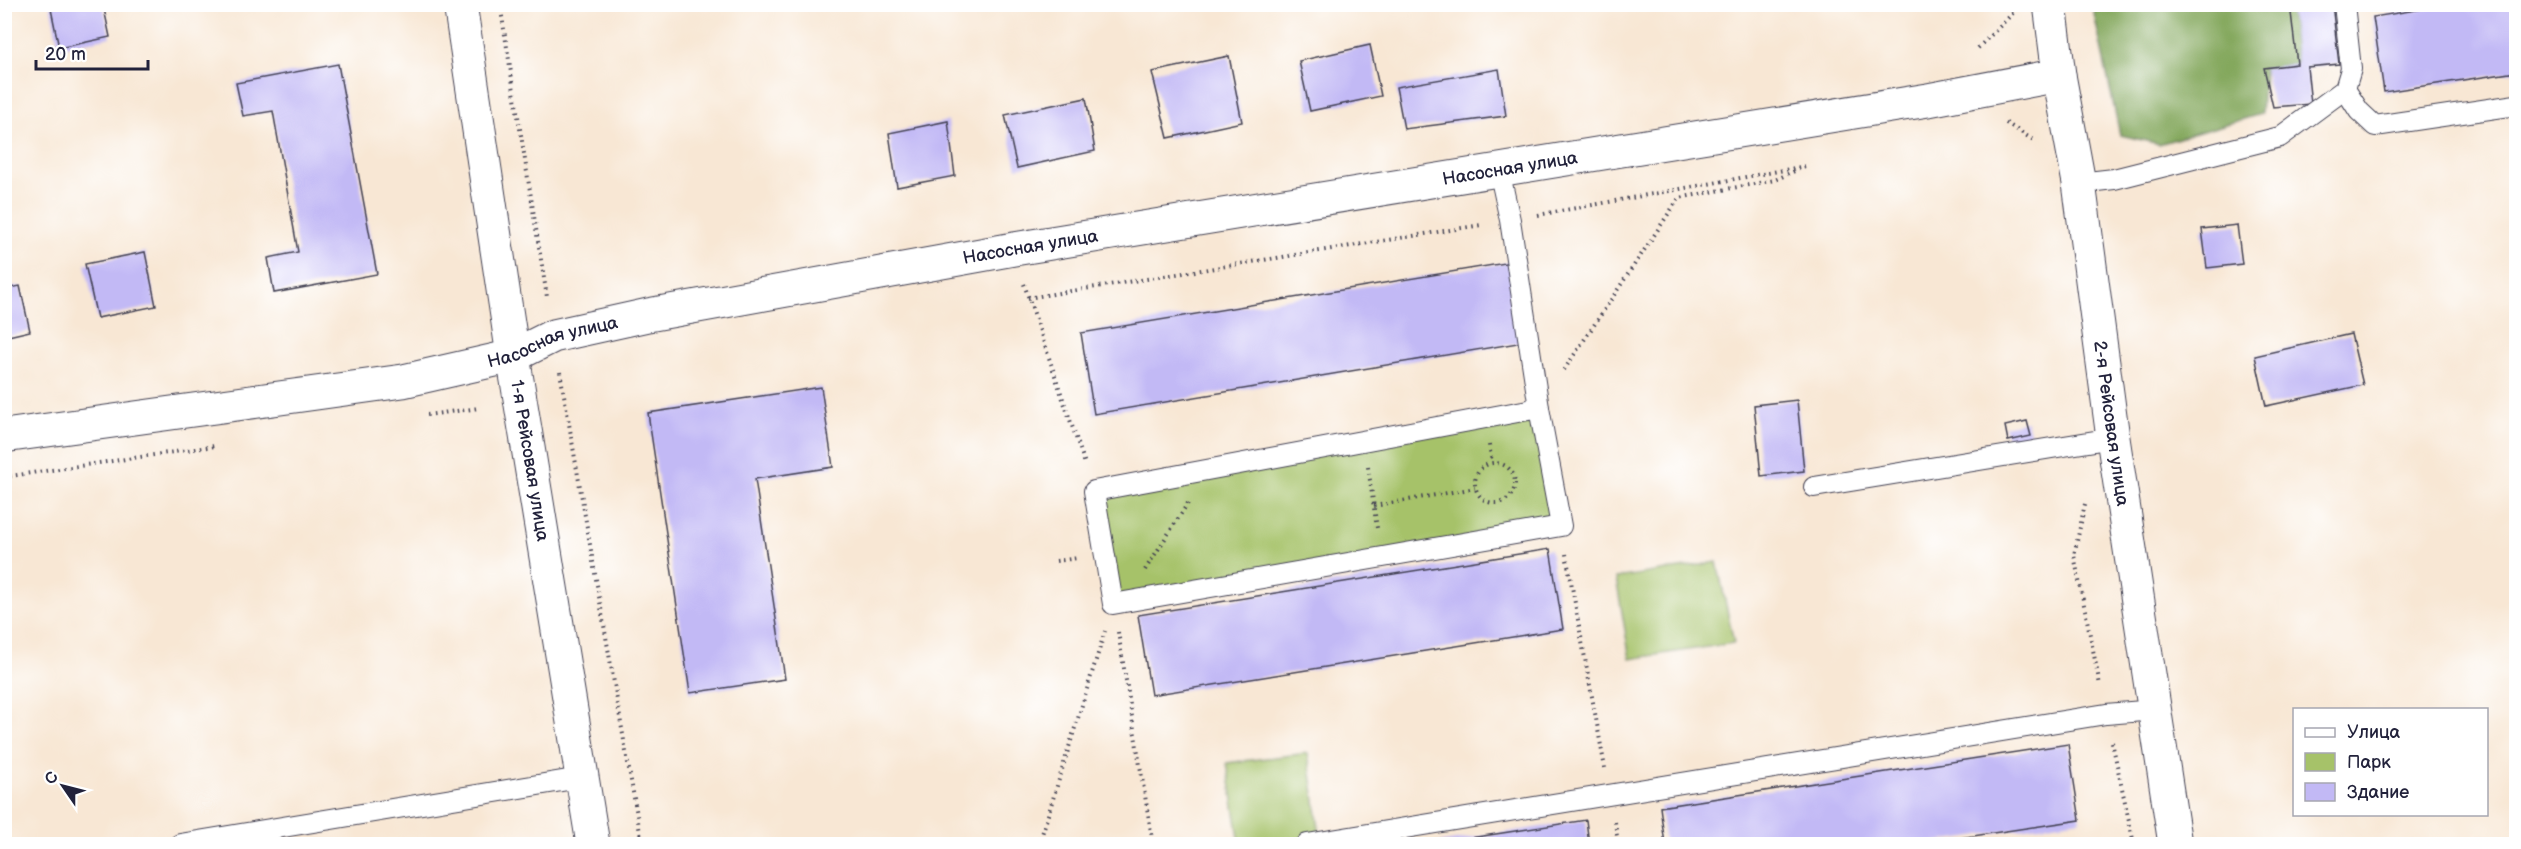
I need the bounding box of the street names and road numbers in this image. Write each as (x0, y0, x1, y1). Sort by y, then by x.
street label: Насосная улица (1441, 147, 1579, 190)
street label: Насосная улица (961, 225, 1100, 269)
street label: Насосная улица (485, 311, 620, 372)
street label: 2-я Рейсовая улица (2090, 339, 2134, 508)
street label: 1-я Рейсовая улица (507, 378, 554, 543)

